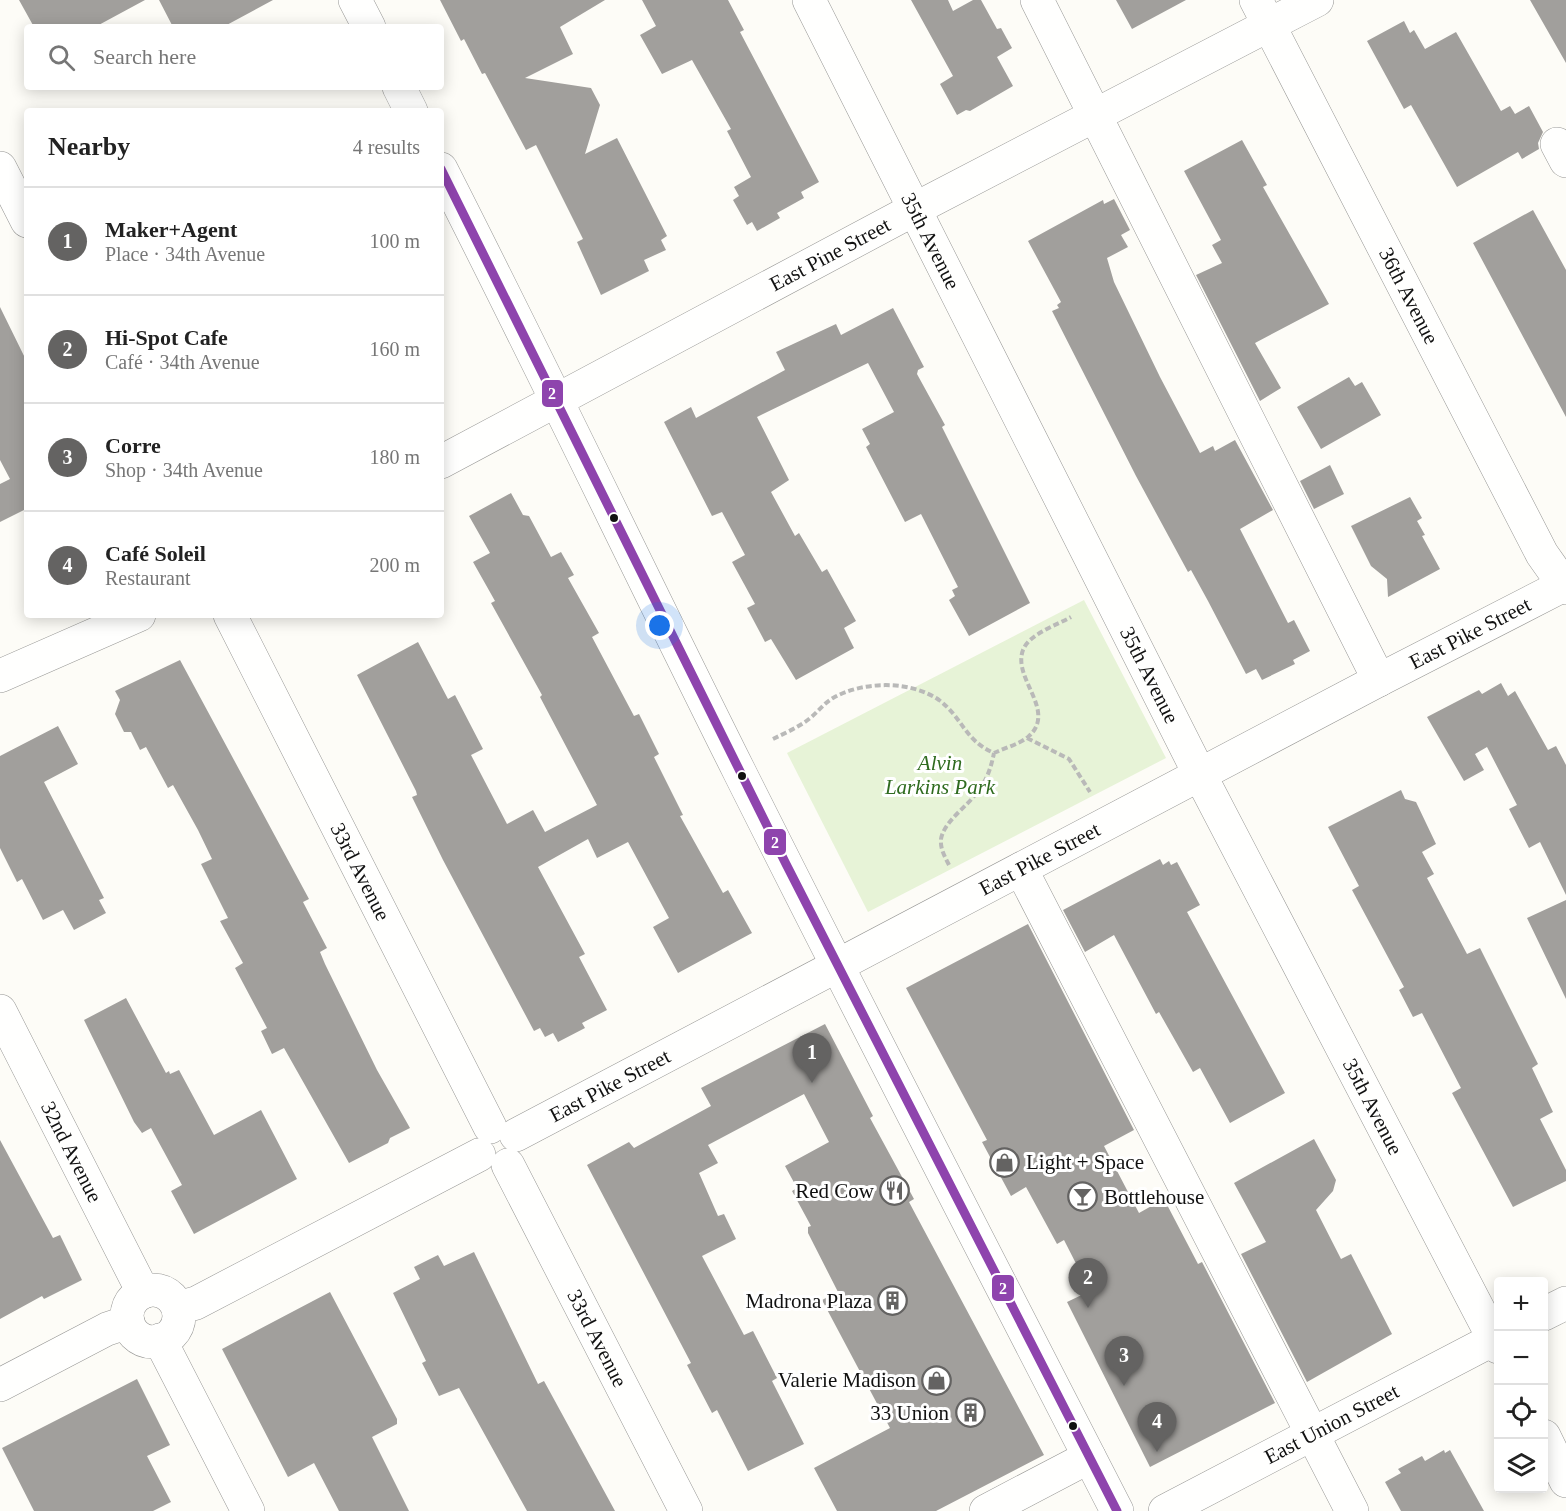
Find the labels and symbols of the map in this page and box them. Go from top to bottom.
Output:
street label: 35th Avenue [896,189,965,293]
street label: East Pine Street [766,212,895,296]
street label: 36th Avenue [1374,244,1444,348]
line badge: 2 [541,379,564,408]
text: 2 [548,385,556,402]
unlabelled marker [608,512,620,524]
street label: East Pike Street [1405,592,1535,674]
your location [645,611,674,640]
street label: 35th Avenue [1115,623,1184,727]
park label: Alvin Larkins Park [884,751,996,799]
unlabelled marker [736,770,748,782]
street label: East Pike Street [975,817,1104,901]
street label: 33rd Avenue [326,819,395,925]
line badge: 2 [763,828,787,856]
text: 2 [771,834,779,851]
pin: 1 [792,1034,832,1083]
street label: East Pike Street [545,1044,674,1127]
street label: 35th Avenue [1338,1054,1408,1159]
street label: 32nd Avenue [36,1097,107,1206]
shop icon: Light + Space [989,1146,1021,1178]
place label: Light + Space [1026,1150,1144,1174]
restaurant icon: Red Cow [879,1175,911,1207]
place label: Red Cow [795,1179,875,1203]
bar icon: Bottlehouse [1067,1181,1099,1213]
place label: Bottlehouse [1104,1185,1204,1209]
pin: 2 [1068,1258,1108,1308]
line badge: 2 [991,1274,1015,1302]
text: 2 [999,1280,1007,1297]
building icon: Madrona Plaza [877,1285,909,1317]
street label: 33rd Avenue [562,1286,632,1391]
place label: Madrona Plaza [745,1289,873,1313]
pin: 3 [1104,1336,1144,1386]
shop icon: Valerie Madison [921,1364,953,1396]
place label: Valerie Madison [778,1368,916,1392]
street label: East Union Street [1260,1379,1403,1469]
building icon: 33 Union [954,1397,986,1429]
place label: 33 Union [870,1401,950,1425]
pin: 4 [1138,1402,1176,1452]
unlabelled marker [1067,1420,1079,1432]

